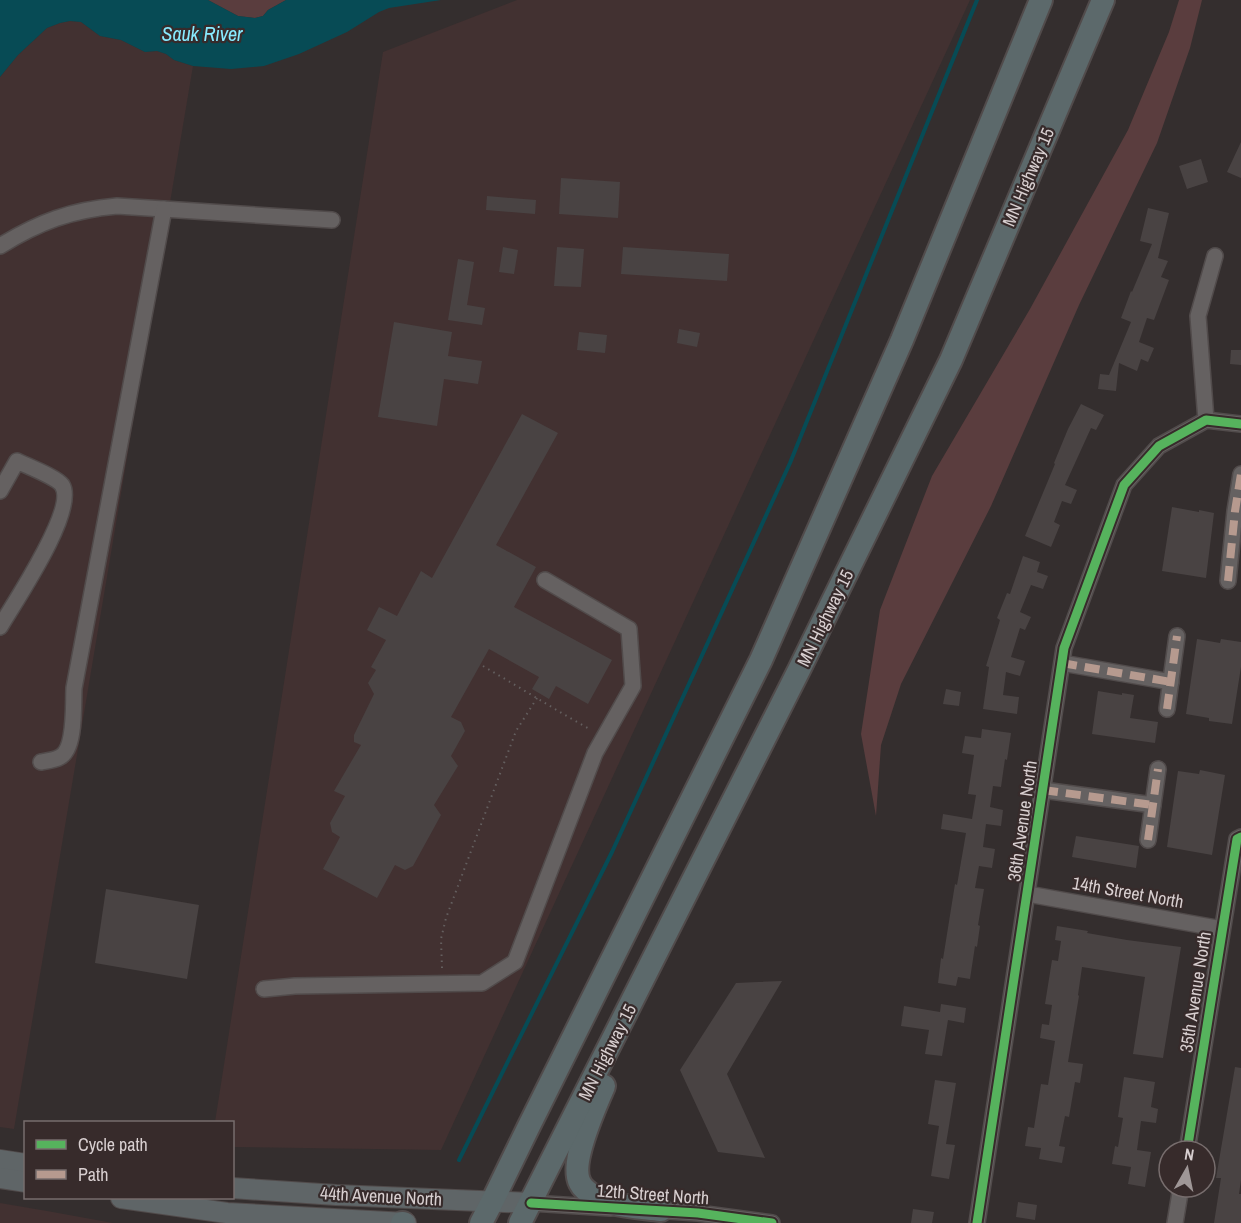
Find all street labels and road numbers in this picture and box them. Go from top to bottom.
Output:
street label: MN Highway 15 [996,124,1060,230]
street label: MN Highway 15 [791,565,859,671]
street label: 36th Avenue North [1001,759,1043,883]
street label: 14th Street North [1070,870,1186,914]
street label: 35th Avenue North [1173,930,1217,1054]
street label: MN Highway 15 [572,1000,642,1104]
street label: 12th Street North [596,1178,710,1210]
street label: 44th Avenue North [319,1180,443,1212]

